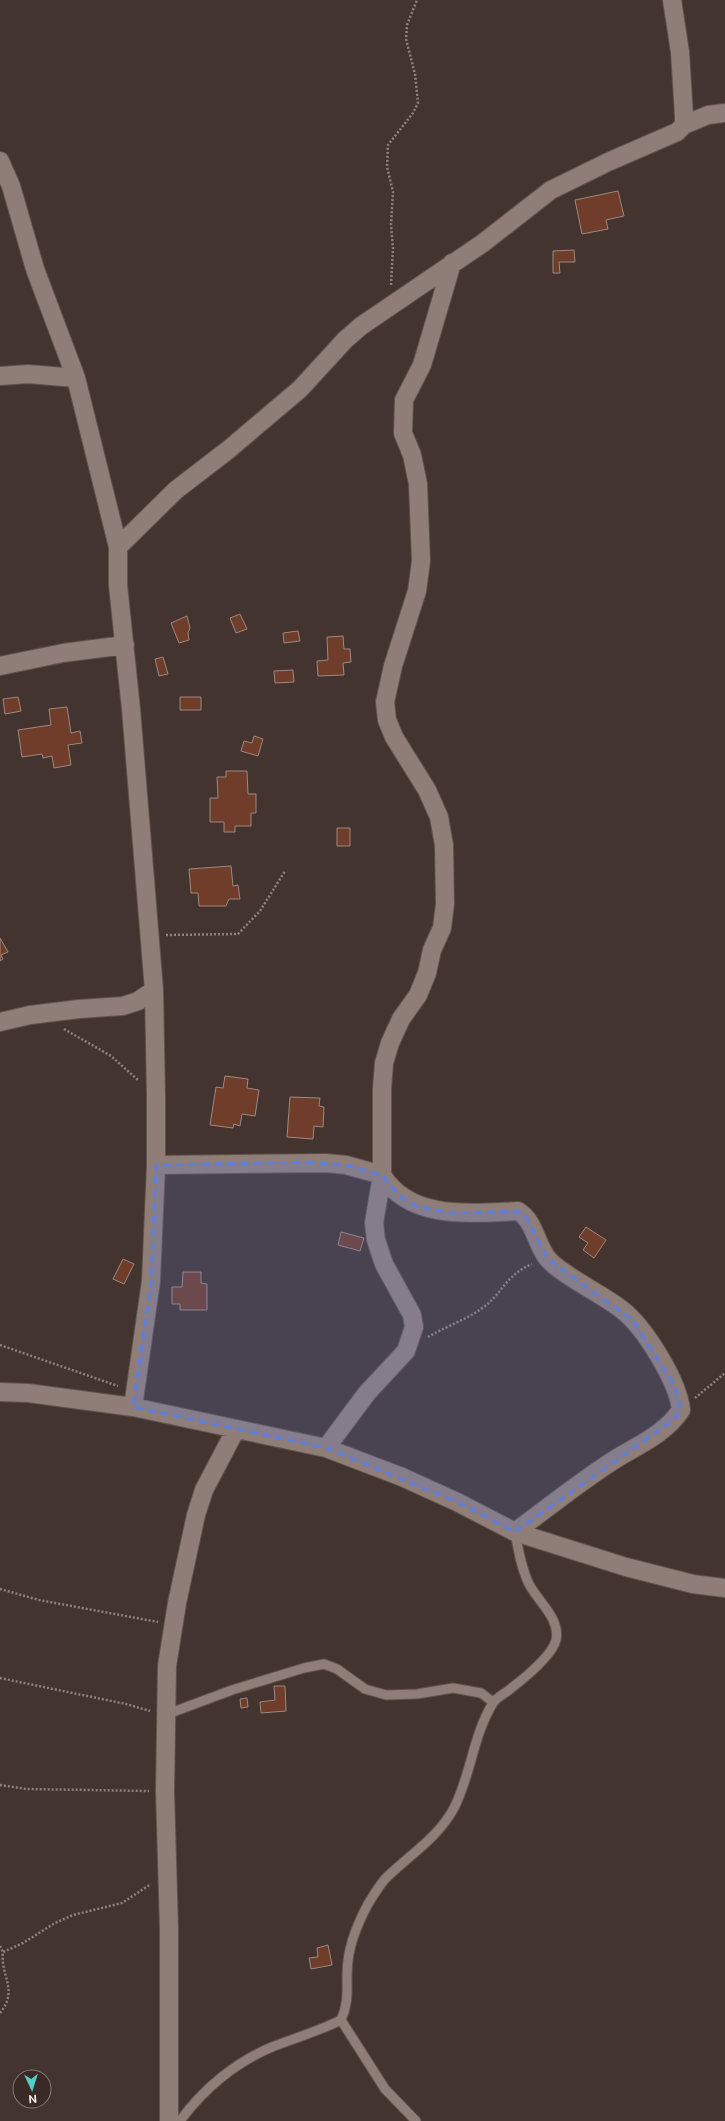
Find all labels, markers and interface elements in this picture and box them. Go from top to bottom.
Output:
north arrow [12,2069,52,2109]
text: N [28,2093,37,2105]

